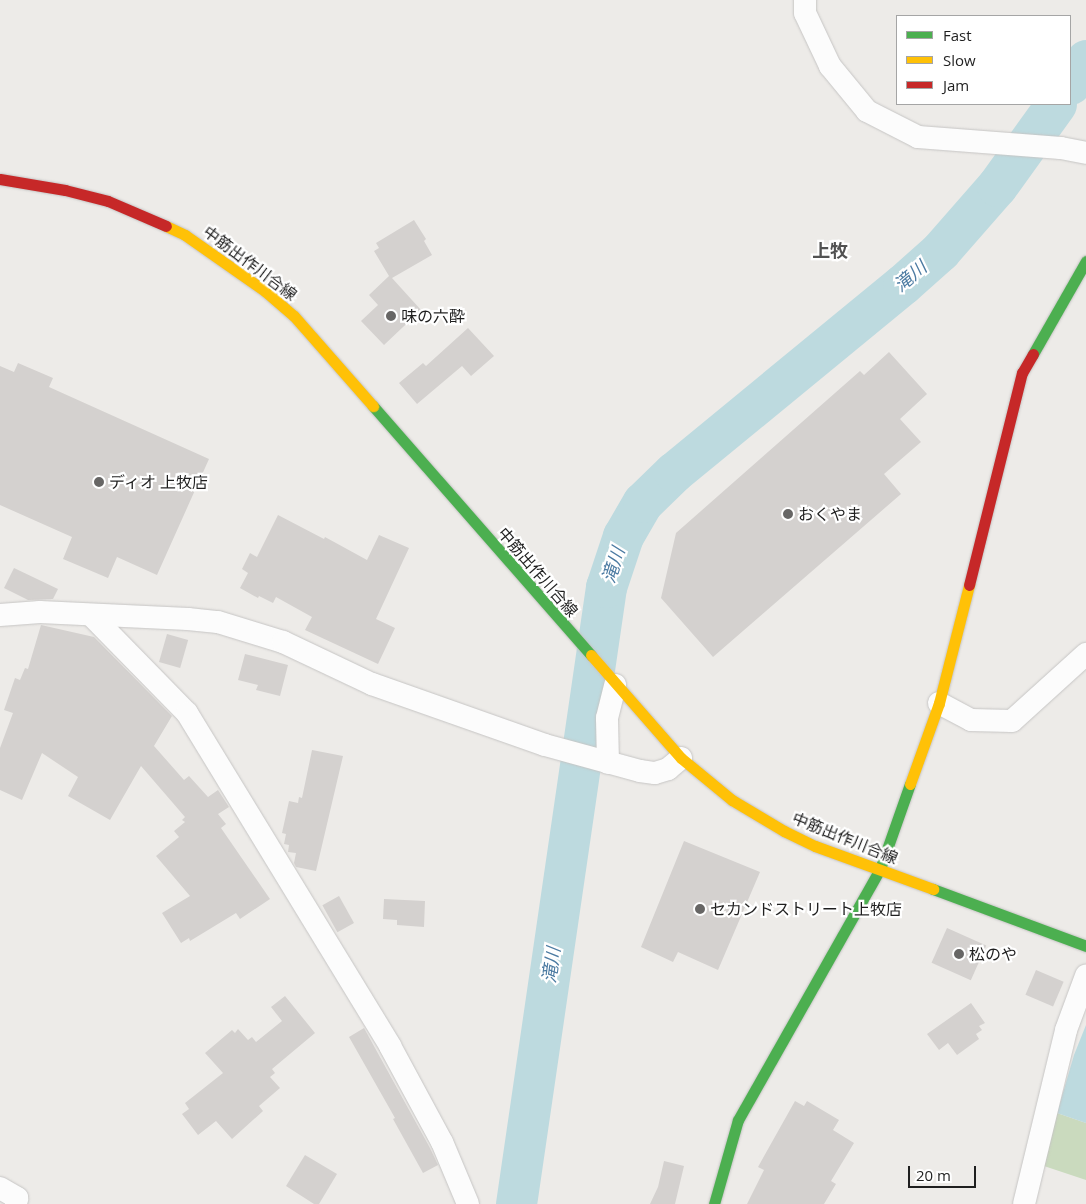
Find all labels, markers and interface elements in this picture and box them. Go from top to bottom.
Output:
legend [896,15,1071,105]
text: Fast [943,25,972,45]
text: Slow [943,50,976,70]
text: Jam [943,75,969,95]
street label: 中筋出作川合線 [199,222,301,304]
district label: 上牧 [812,239,848,261]
water label: 滝川 [889,256,931,296]
place label: 味の六酔 [401,306,465,326]
marker: 味の六酔 [385,310,397,322]
place label: ディオ 上牧店 [109,472,209,492]
marker: ディオ 上牧店 [93,476,105,488]
place label: おくやま [798,504,862,524]
marker: おくやま [782,508,794,520]
street label: 中筋出作川合線 [494,523,582,621]
water label: 滝川 [597,545,629,585]
street label: 中筋出作川合線 [789,808,901,868]
place label: セカンドストリート上牧店 [710,899,902,919]
marker: セカンドストリート上牧店 [694,903,706,915]
place label: 松のや [969,944,1017,964]
water label: 滝川 [538,946,564,984]
marker: 松のや [953,948,965,960]
scale bar [911,1156,978,1188]
text: 20 m [916,1165,951,1185]

